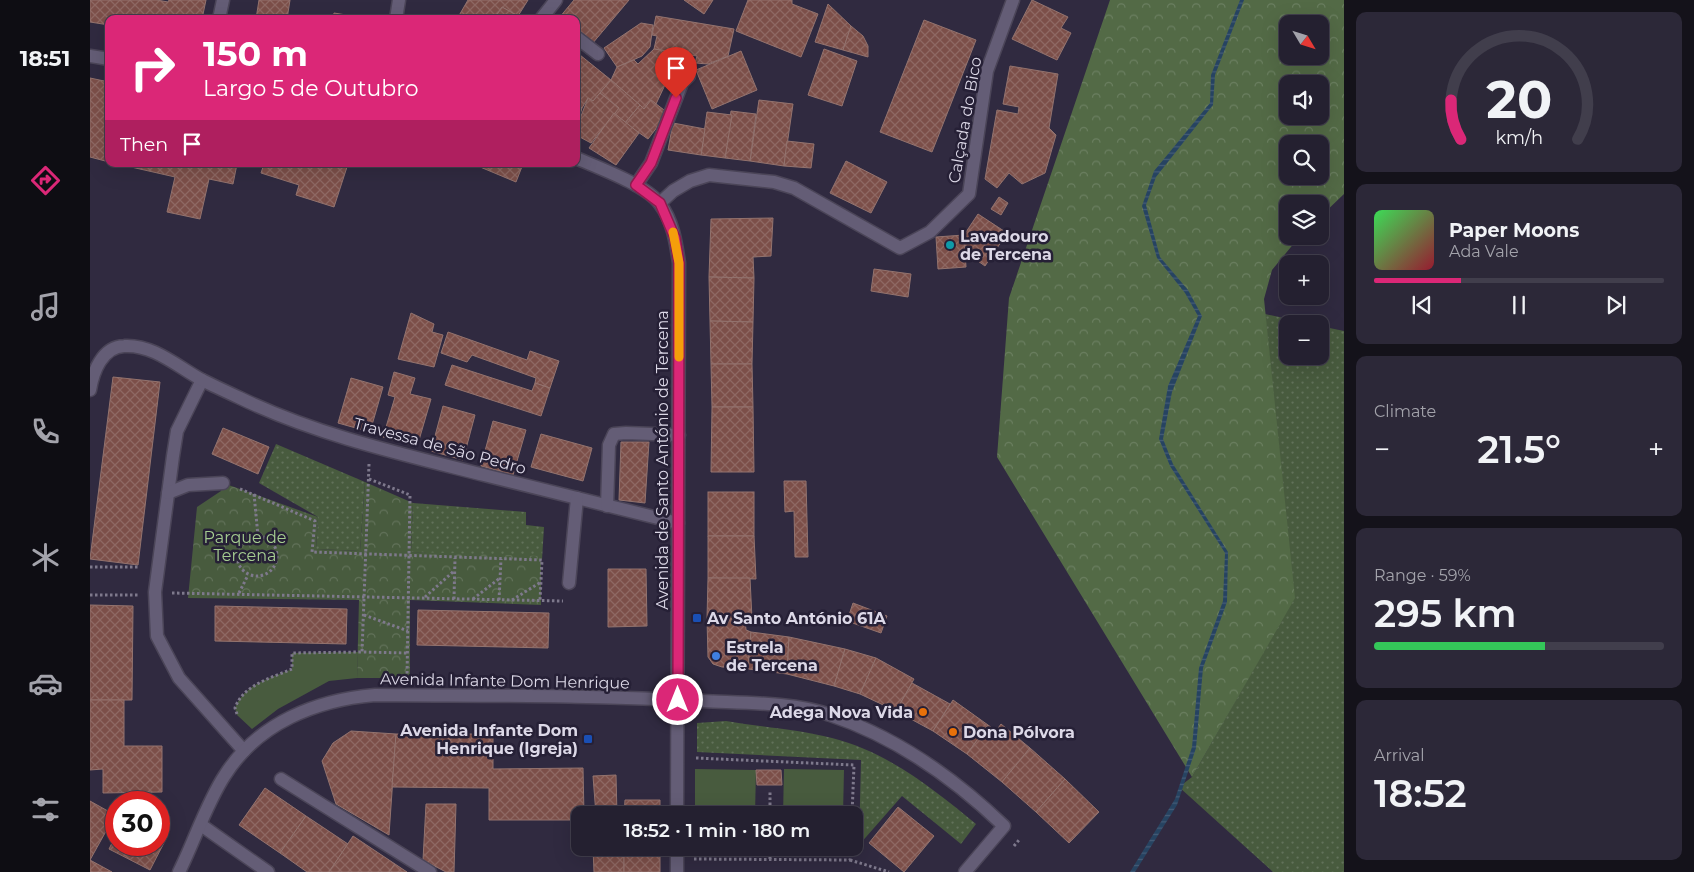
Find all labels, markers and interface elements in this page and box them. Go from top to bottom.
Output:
north arrow [1279,15,1329,65]
map controls [1279,15,1329,365]
text: 150 m [203,32,308,75]
icon: right [120,35,185,100]
text: 18:51 [20,45,70,72]
pin [655,47,697,98]
icon: arrive [662,54,690,82]
street label: Calçada do Bico [945,55,985,185]
text: 20 [1486,68,1552,131]
text: Largo 5 de Outubro [203,75,419,102]
button: sound [1279,75,1329,125]
text: km/h [1495,127,1543,148]
icon: arrive [178,130,206,158]
text: Then [120,133,168,156]
button: search [1279,135,1329,185]
icon: directions [28,163,63,198]
button: layers [1279,195,1329,245]
text: Paper Moons [1449,219,1579,242]
place label: Lavadouro de Tercena [960,227,1052,264]
marker: Lavadouro de Tercena [944,239,956,251]
text: Ada Vale [1449,242,1519,261]
button: + [1279,255,1329,305]
icon: music [28,289,63,324]
icon: previous [1408,291,1436,319]
icon: pause [1505,291,1533,319]
icon: next [1602,291,1630,319]
street label: Avenida de Santo António de Tercena [653,310,672,610]
button: − [1279,315,1329,365]
text: Climate [1374,402,1436,421]
icon: phone [28,414,63,449]
street label: Travessa de São Pedro [352,414,528,478]
text: 21.5° [1477,426,1561,473]
text: − [1374,432,1390,466]
text: + [1648,432,1664,466]
park label: Parque de Tercena [204,528,286,565]
icon: climate [28,540,63,575]
text: Range · 59% [1374,566,1471,585]
text: 295 km [1374,590,1517,637]
place label: Av Santo António 61A [706,609,887,628]
marker: Av Santo António 61A [691,612,703,624]
place label: Estrela de Tercena [726,638,818,675]
marker: Estrela de Tercena [710,650,722,662]
icon: car [28,666,63,701]
street label: Avenida Infante Dom Henrique [380,669,630,693]
position arrow [651,673,703,725]
place label: Adega Nova Vida [769,703,913,722]
marker: Adega Nova Vida [917,706,929,718]
place label: Avenida Infante Dom Henrique (Igreja) [399,721,578,758]
place label: Dona Pólvora [963,723,1075,742]
marker: Dona Pólvora [947,726,959,738]
marker: Avenida Infante Dom Henrique (Igreja) [582,733,594,745]
text: Arrival [1374,746,1424,765]
text: 18:52 [1374,770,1467,817]
speed limit sign: 30 [105,791,170,856]
icon: filters [28,792,63,827]
text: 18:52 · 1 min · 180 m [624,819,810,842]

